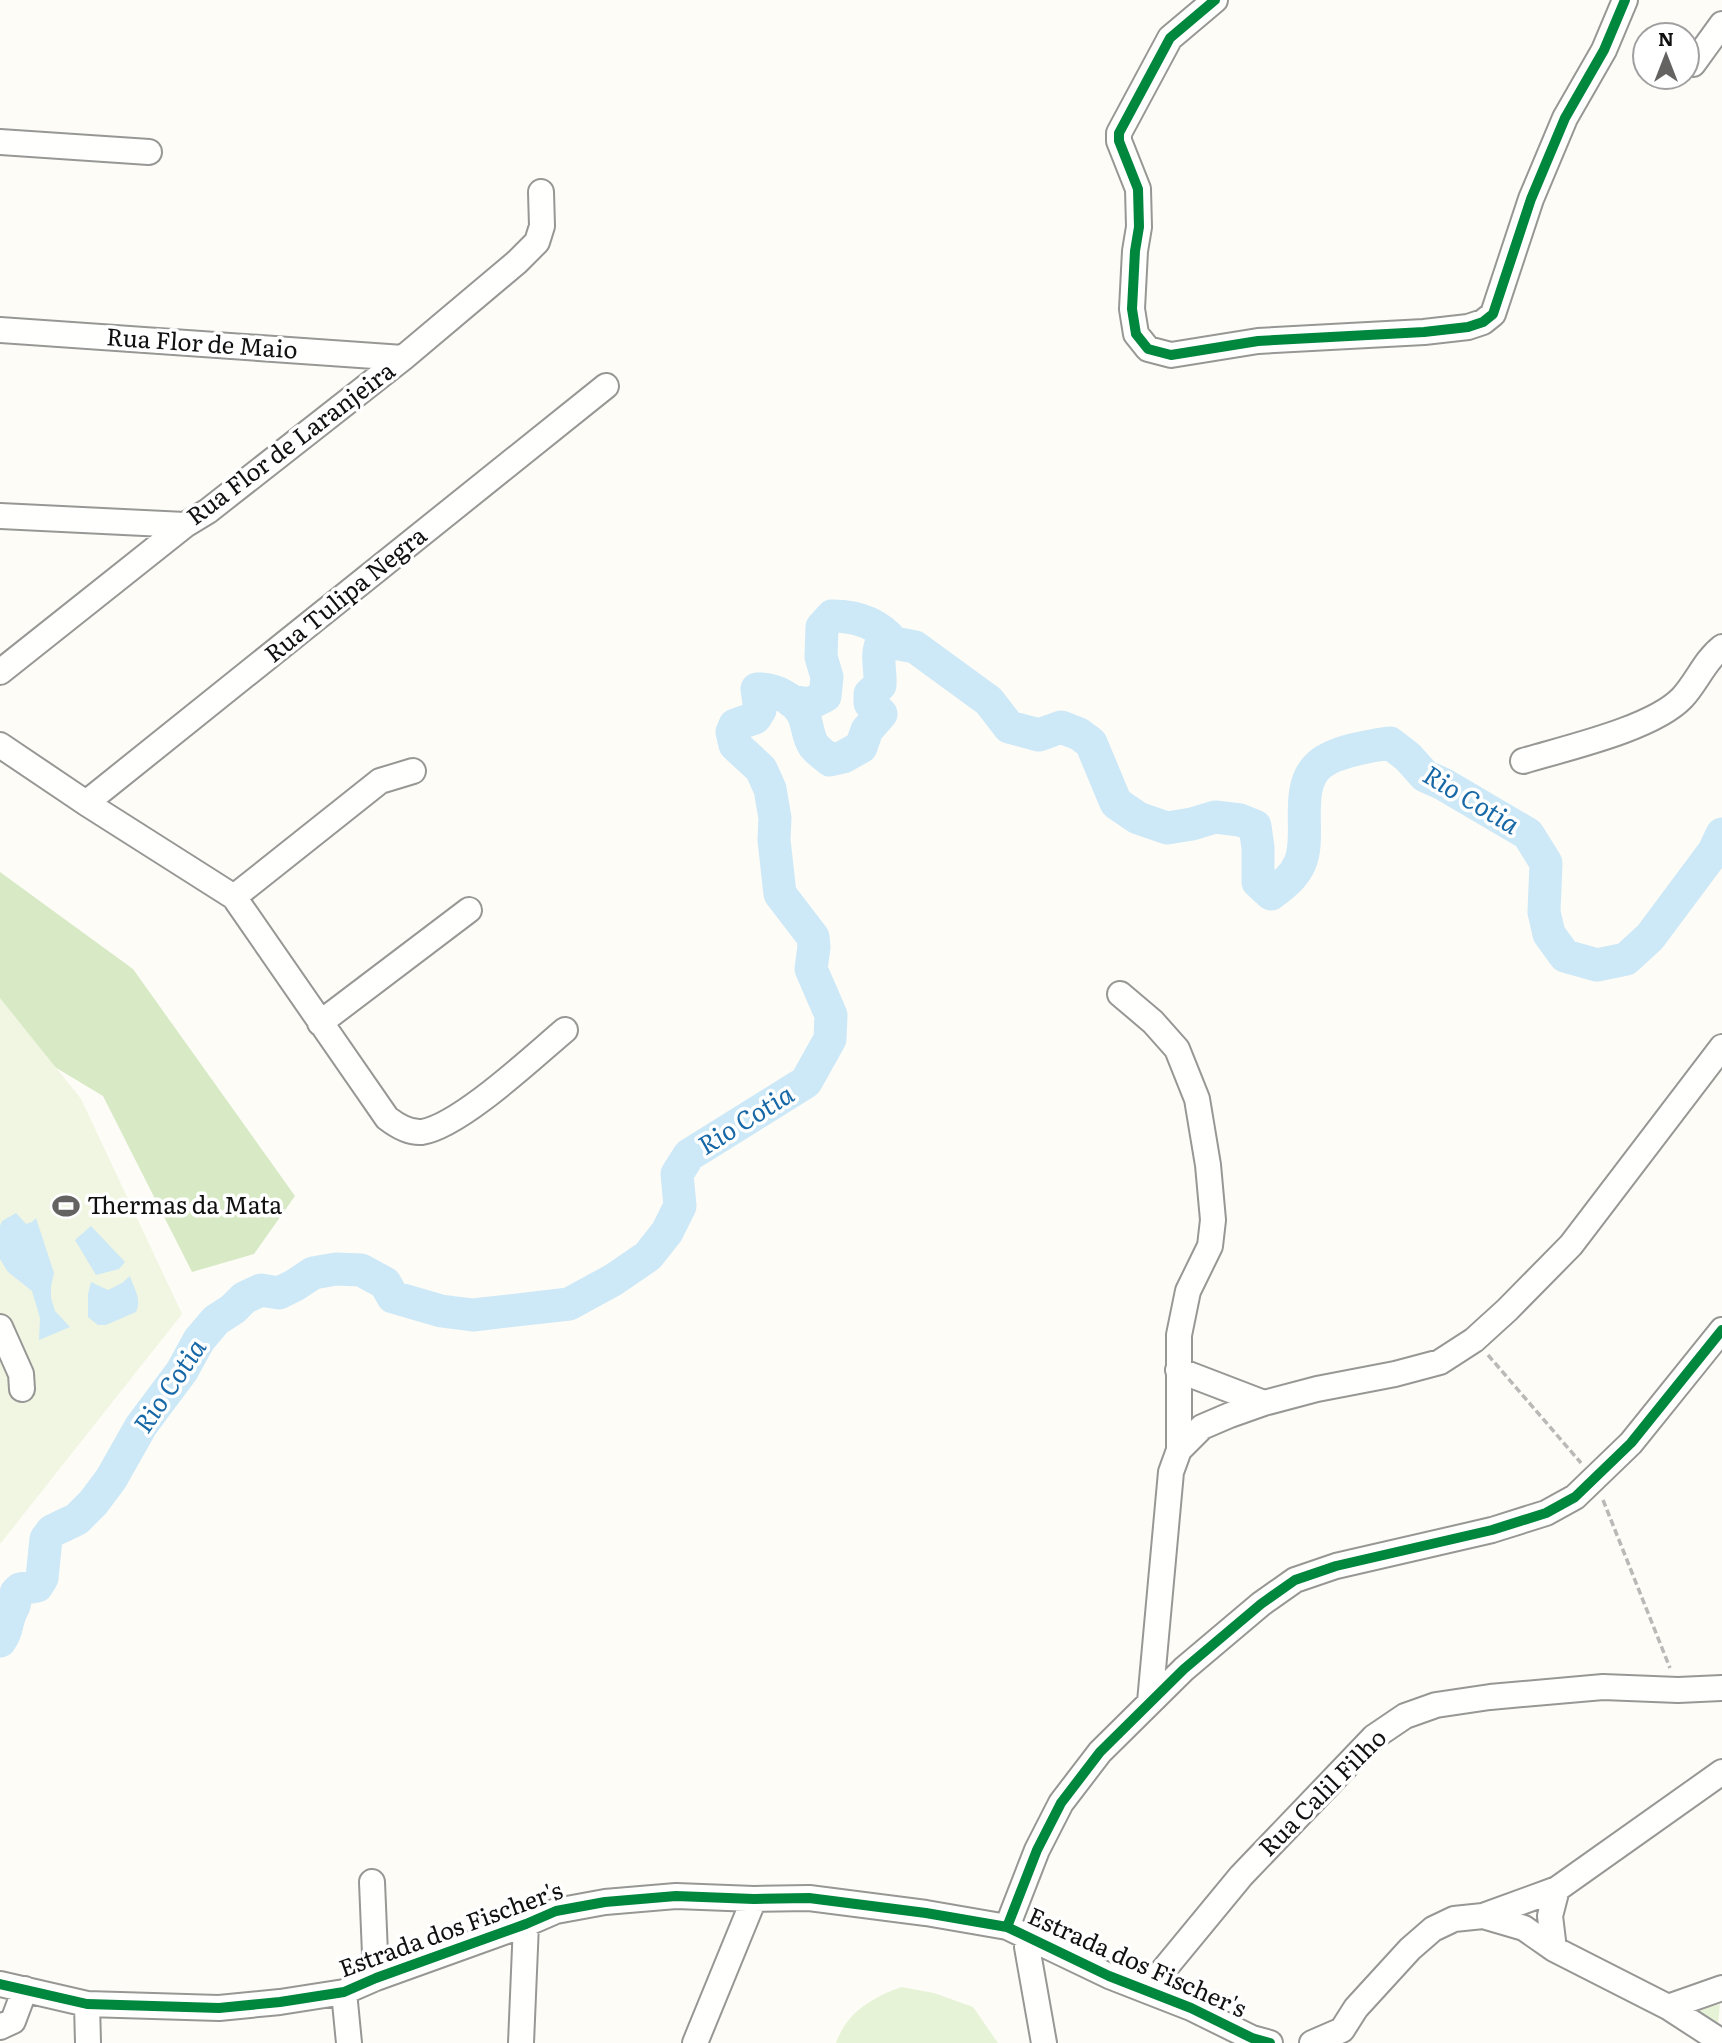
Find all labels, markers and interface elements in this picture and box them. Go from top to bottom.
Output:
north arrow [1631,21,1701,91]
text: N [1658,24,1674,52]
street label: Rua Flor de Maio [105,317,299,366]
street label: Rua Flor de Laranjeira [178,352,401,532]
street label: Rua Tulipa Negra [256,517,433,669]
water label: Rio Cotia [1417,754,1528,842]
water label: Rio Cotia [689,1073,800,1163]
place label: Thermas da Mata [87,1186,282,1221]
sports icon: Thermas da Mata [51,1191,81,1221]
water label: Rio Cotia [122,1329,214,1440]
street label: Rua Calil Filho [1249,1719,1393,1863]
street label: Estrada dos Fischer's [333,1871,567,1984]
street label: Estrada dos Fischer's [1023,1897,1253,2025]

